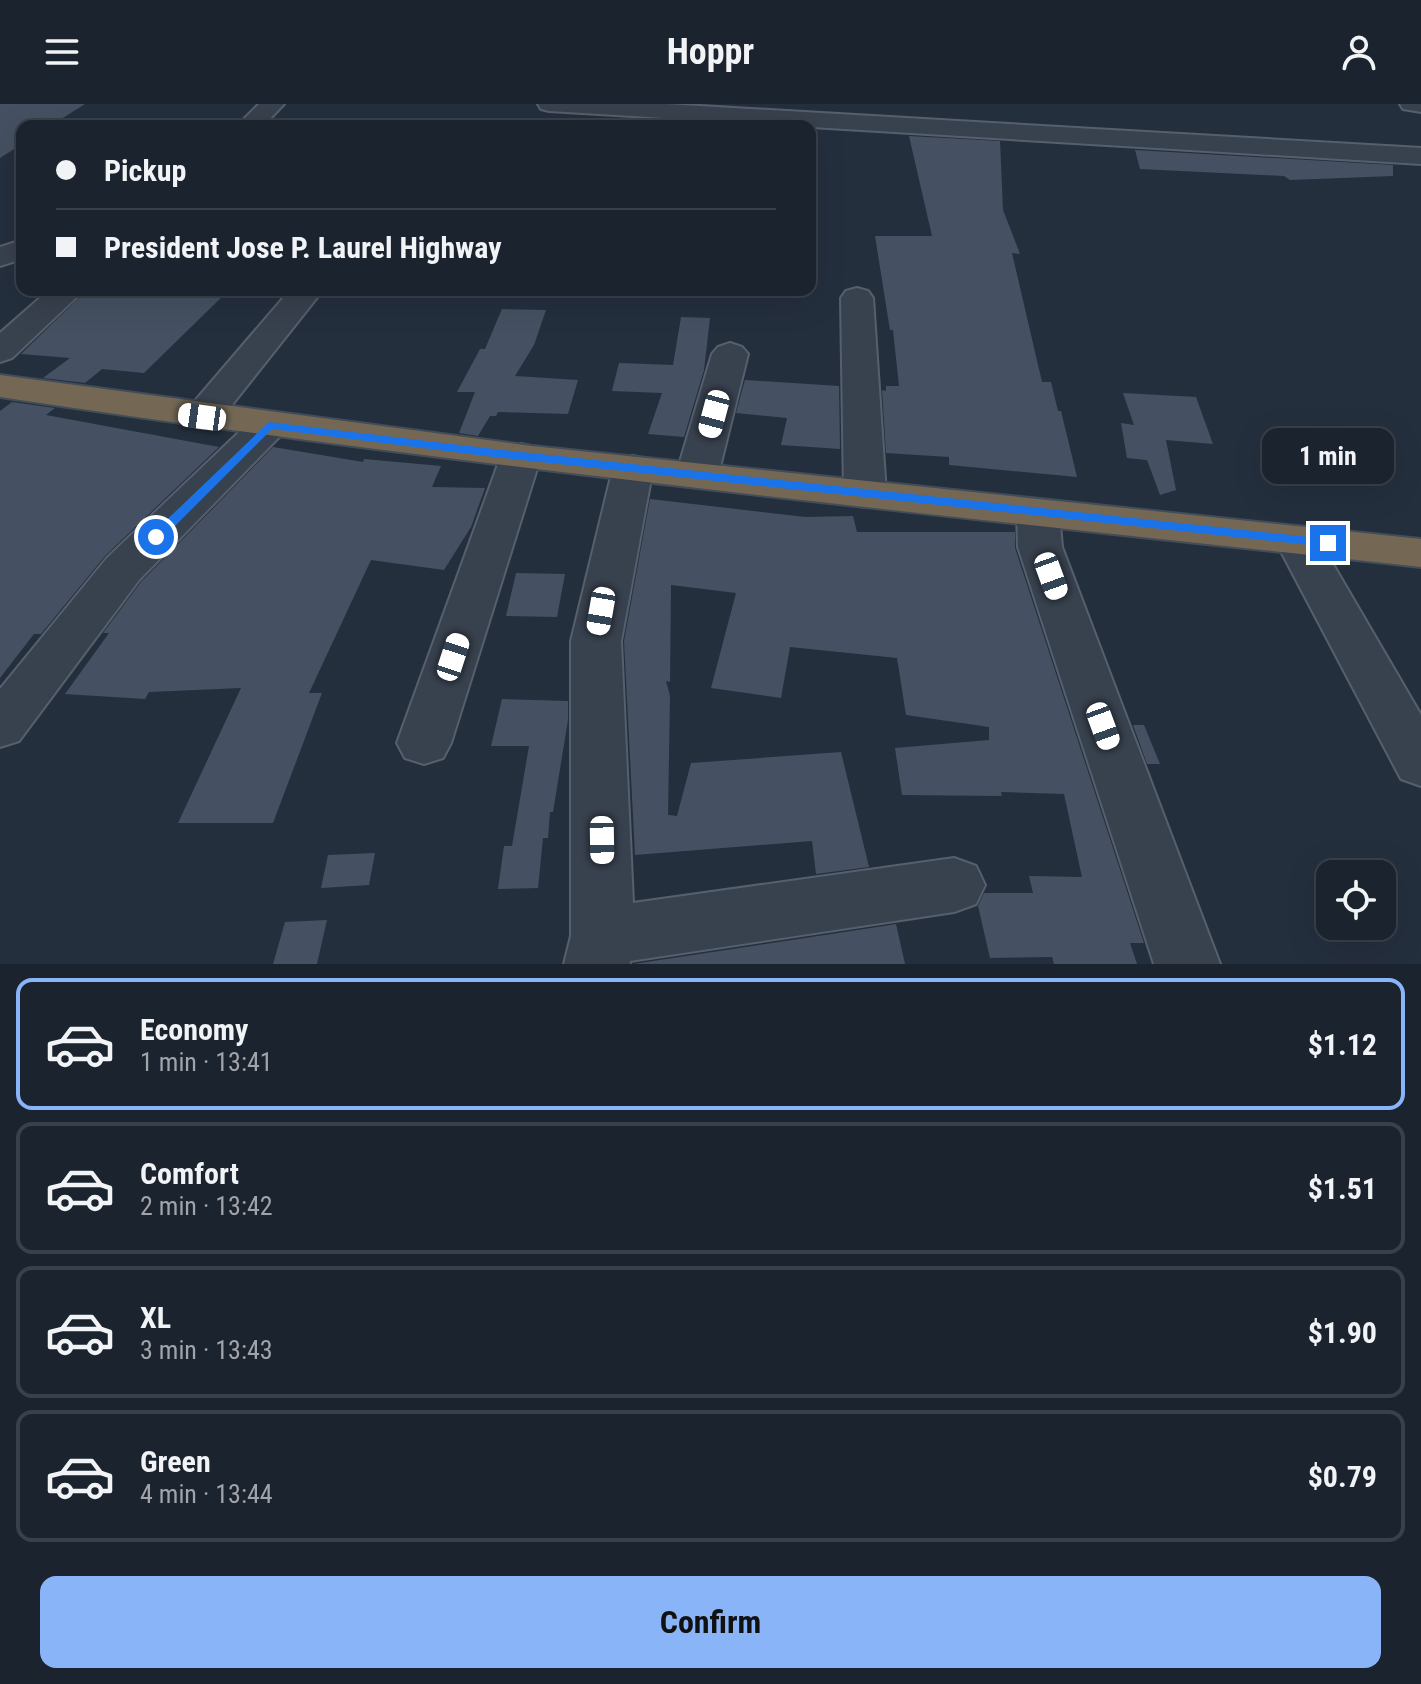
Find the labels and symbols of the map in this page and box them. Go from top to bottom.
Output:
car [696,388,732,440]
car [177,402,227,432]
callout: 1 min [1262,427,1394,483]
route start [138,519,174,555]
route end [1310,525,1346,561]
car [1032,549,1070,603]
car [585,585,617,637]
car [434,630,472,684]
car [1084,699,1122,753]
car [590,816,614,864]

